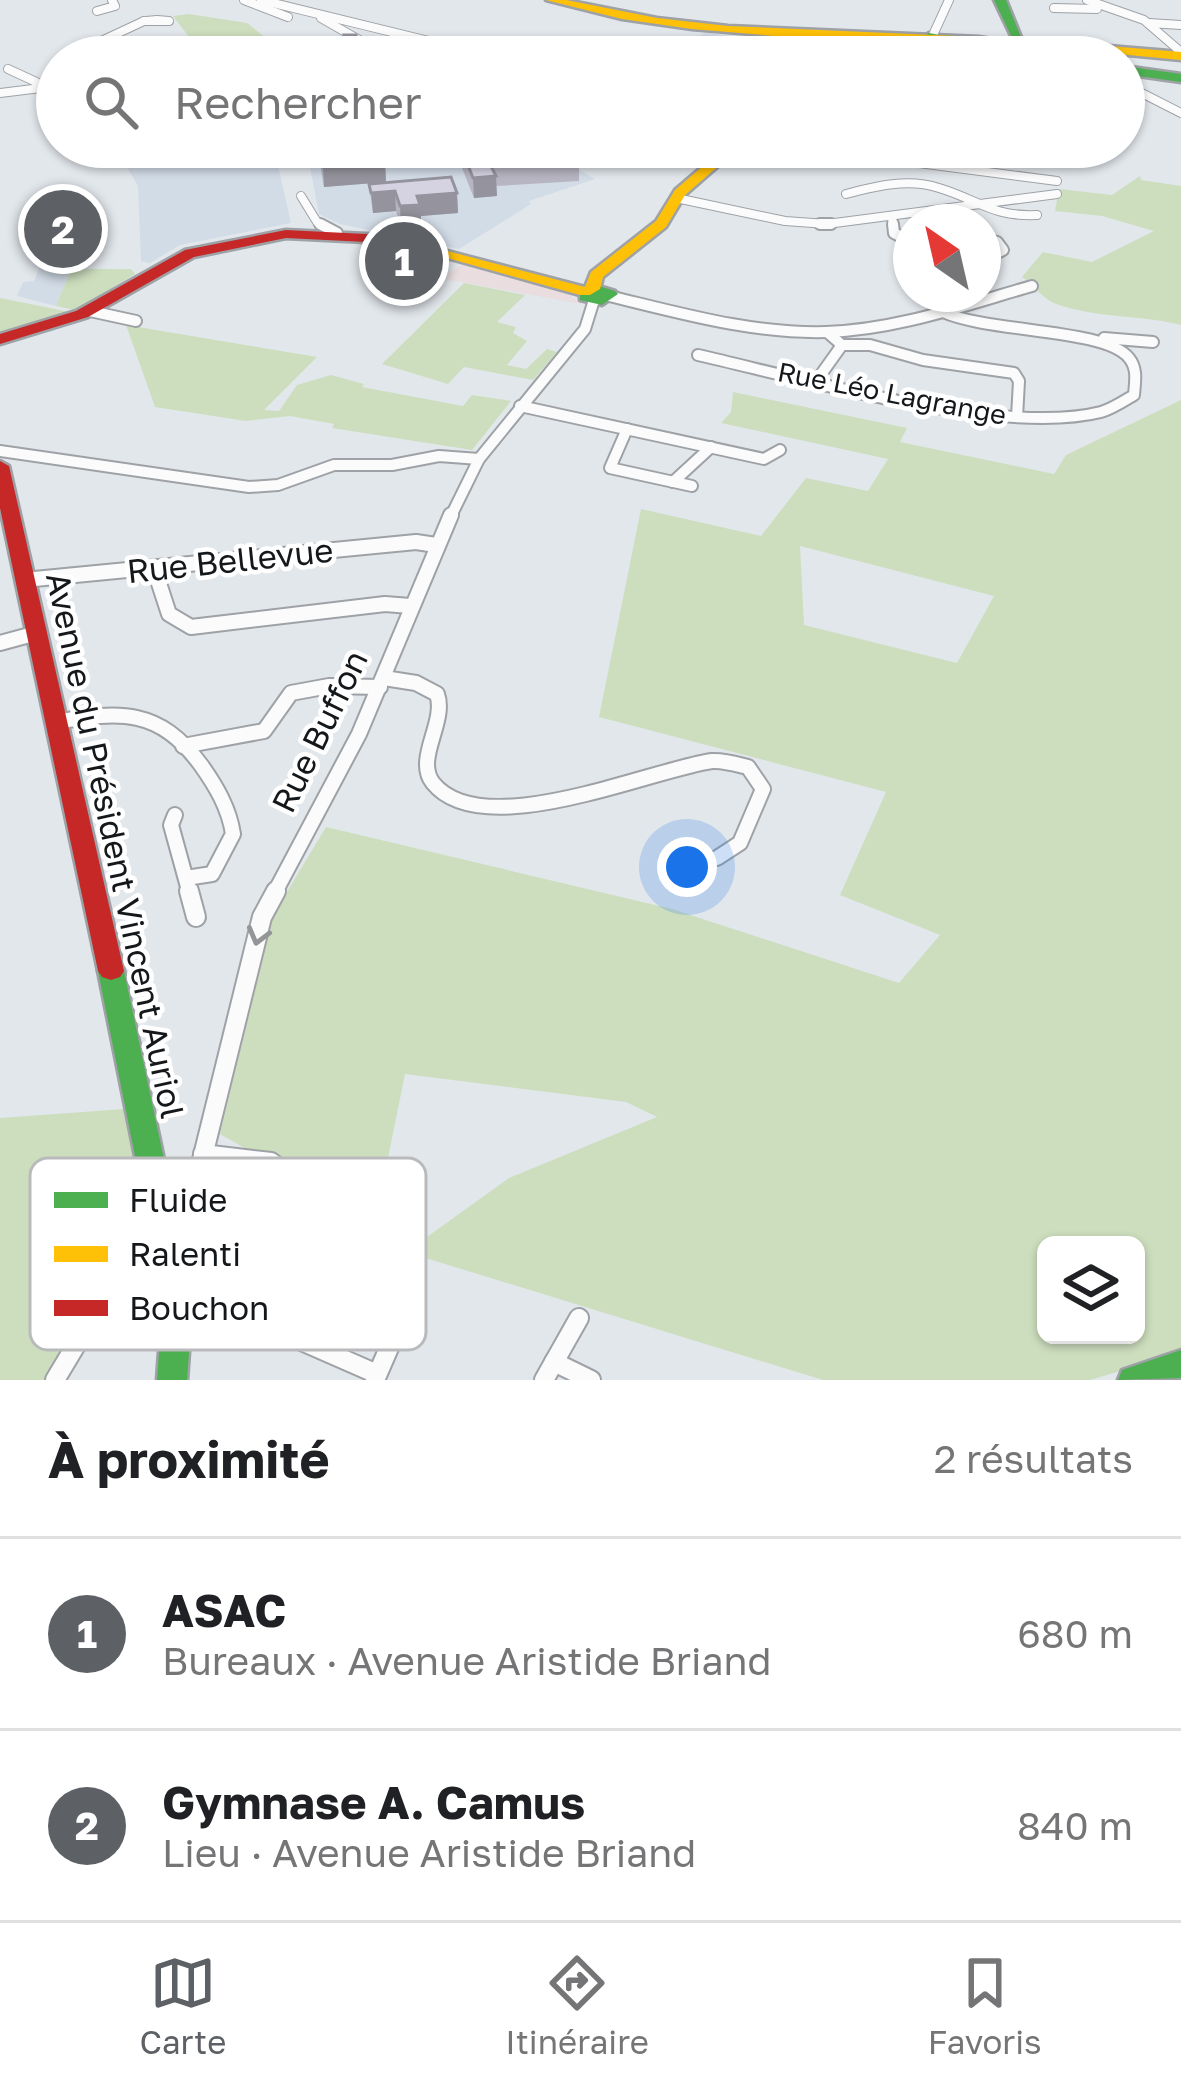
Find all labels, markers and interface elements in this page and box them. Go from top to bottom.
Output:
search box [36,36,1145,168]
icon: search [78,69,144,135]
text: Rechercher [174,75,422,129]
pin: 2 [24,184,102,274]
north arrow [893,204,1001,312]
pin: 1 [365,216,443,306]
street label: Rue Léo Lagrange [775,355,1009,431]
street label: Rue Bellevue [125,530,335,590]
street label: Avenue du Président Vincent Auriol [39,569,193,1121]
street label: Rue Buffon [263,644,375,818]
your location [657,837,717,897]
one-way arrow [247,925,272,945]
legend [30,1158,426,1350]
text: Fluide [129,1180,227,1219]
text: Ralenti [129,1234,241,1273]
map controls [1037,1236,1145,1344]
button: layers [1037,1236,1145,1344]
text: Bouchon [129,1288,269,1327]
text: À proximité [48,1428,330,1489]
text: 2 résultats [934,1435,1133,1482]
text: ASAC [162,1583,286,1637]
text: 1 [77,1610,97,1657]
text: 680 m [1017,1610,1133,1657]
text: Bureaux · Avenue Aristide Briand [162,1637,772,1684]
text: Gymnase A. Camus [162,1775,585,1829]
text: 2 [75,1802,99,1849]
text: 840 m [1017,1802,1133,1849]
text: Lieu · Avenue Aristide Briand [162,1829,696,1876]
tab: Carte [139,1950,226,2061]
tab: Itinéraire [505,1950,649,2061]
tab: Favoris [928,1950,1042,2061]

